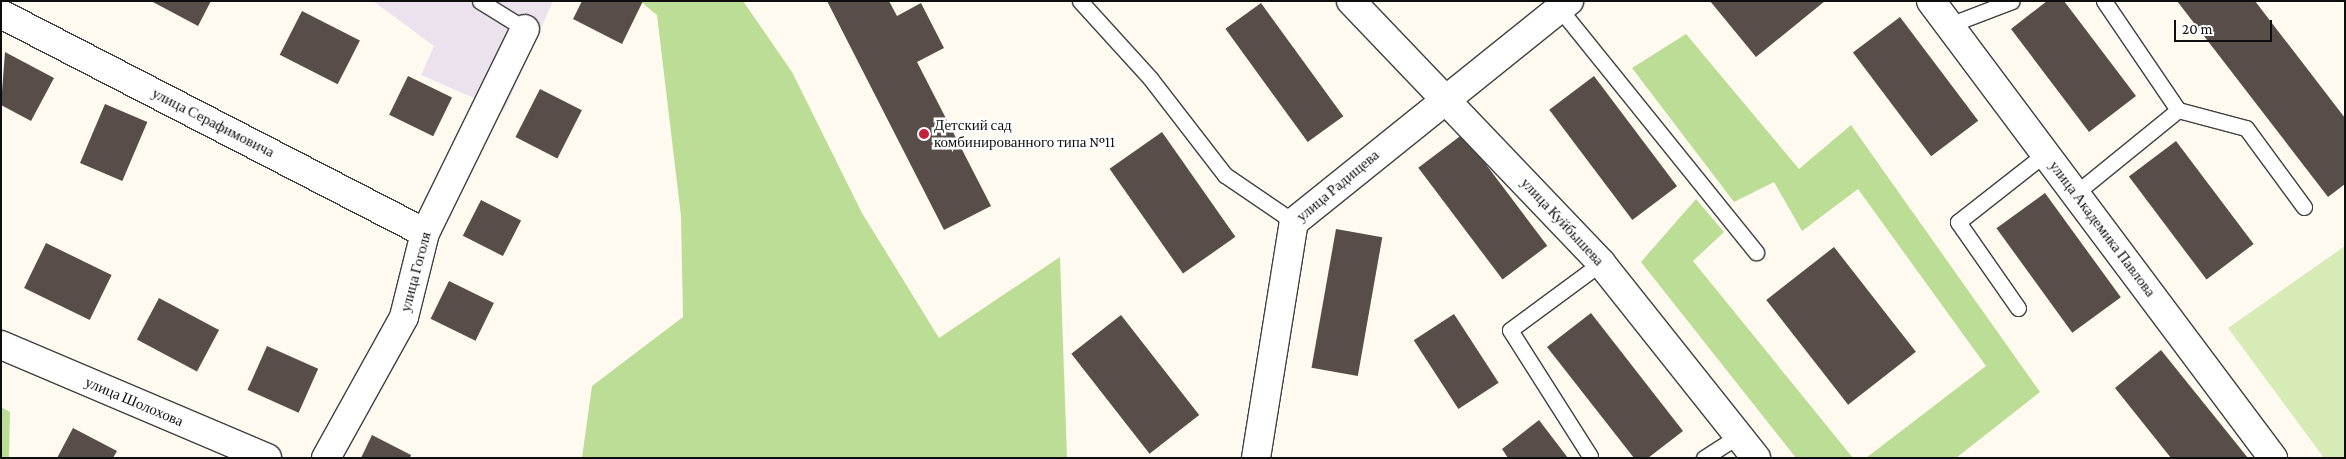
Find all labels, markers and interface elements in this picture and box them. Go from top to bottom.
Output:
scale bar [2176,10,2274,42]
text: 20 m [2182,21,2213,37]
street label: улица Серафимовича [149,84,277,162]
place label: Детский сад комбинированного типа №11 [934,116,1115,151]
marker: Детский сад комбинированного типа №11 [918,128,930,140]
street label: улица Радищева [1293,146,1383,226]
street label: улица Академика Павлова [2045,157,2159,301]
street label: улица Куйбышева [1517,174,1607,270]
street label: улица Гоголя [397,230,435,314]
street label: улица Шолохова [82,373,186,431]

